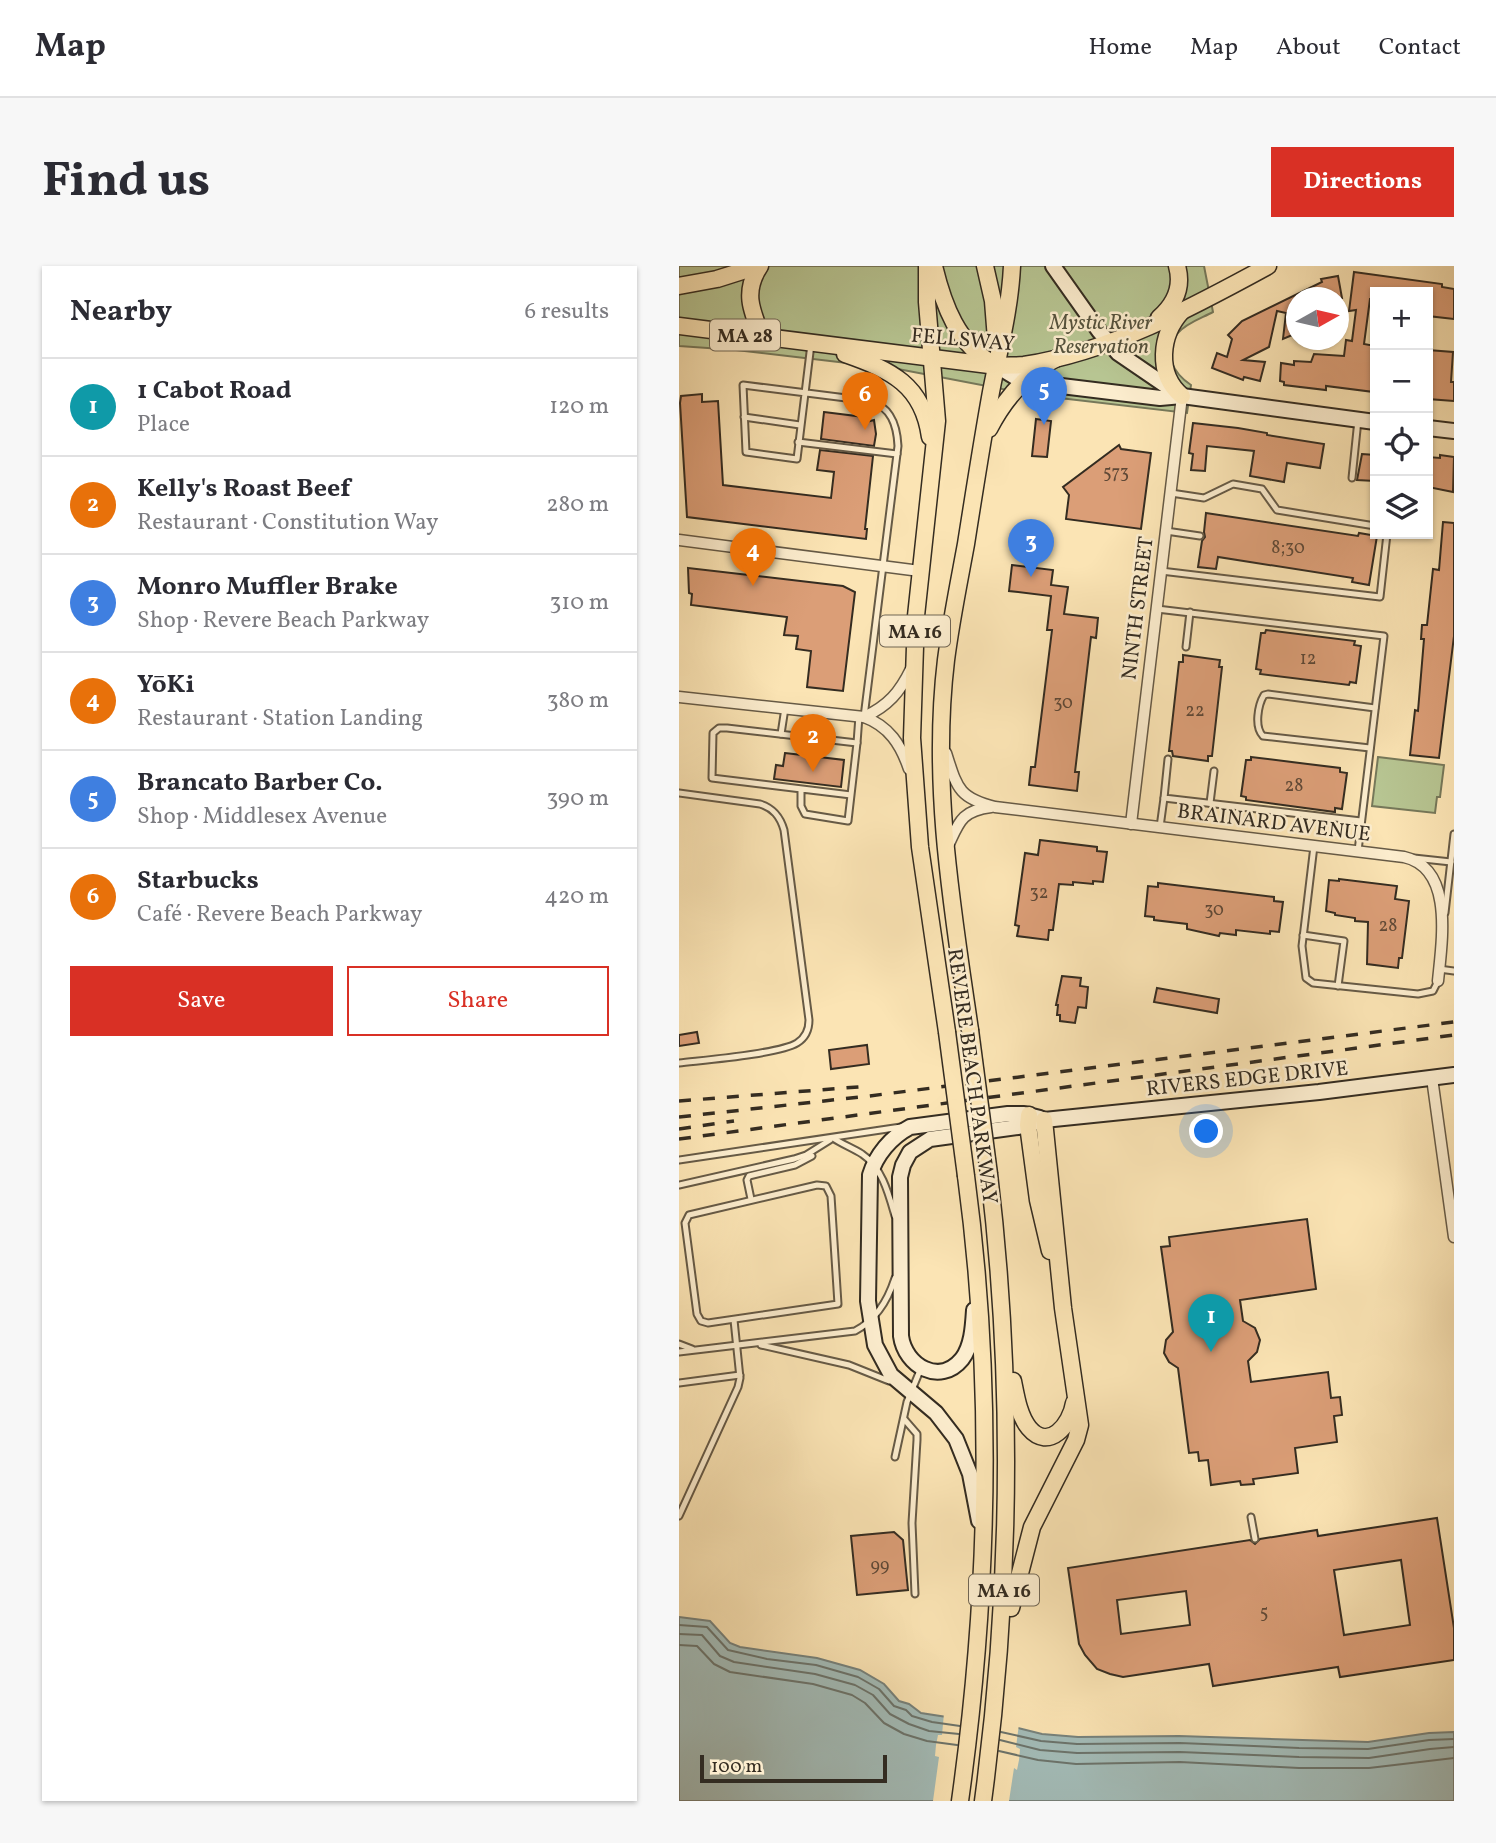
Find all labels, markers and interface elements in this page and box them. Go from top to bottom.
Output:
text: Map [35,25,106,71]
text: Home [1088,31,1152,65]
text: Map [1190,31,1238,65]
text: About [1276,31,1341,65]
text: Contact [1379,31,1461,65]
button: Directions [1271,147,1454,217]
text: Find us [42,148,210,217]
north arrow [1286,287,1349,350]
map controls [1370,287,1433,539]
button: + [1370,287,1433,350]
text: Nearby [70,291,172,333]
text: 6 results [525,296,609,328]
park label: Mystic River Reservation [1049,309,1152,362]
road number: MA 28 [710,320,780,351]
street label: FELLSWAY [910,322,1016,359]
button: − [1370,350,1433,413]
pin: 5 [1021,367,1067,425]
pin: 6 [842,372,888,430]
text: 1 Cabot Road [137,373,292,409]
text: 1 [88,391,98,423]
text: 120 m [549,391,609,423]
text: Place [137,409,190,441]
button: locate [1370,413,1433,476]
house number: 573 [1103,461,1129,486]
text: Kelly's Roast Beef [137,471,351,507]
button: layers [1370,476,1433,539]
text: 2 [87,489,99,521]
text: 280 m [546,489,609,521]
text: Restaurant · Constitution Way [137,507,439,539]
pin: 3 [1008,519,1054,577]
pin: 4 [730,528,776,586]
street label: NINTH STREET [1115,535,1162,682]
house number: 8;30 [1271,536,1305,561]
text: Monro Muffler Brake [137,569,398,605]
text: 3 [87,587,99,619]
text: 310 m [549,587,609,619]
text: Shop · Revere Beach Parkway [137,605,429,637]
road number: MA 16 [880,616,950,646]
house number: 12 [1300,647,1316,672]
text: YōKi [137,667,195,703]
text: 4 [86,685,100,717]
text: 380 m [547,685,609,717]
house number: 30 [1053,691,1073,716]
house number: 22 [1185,699,1205,724]
text: Restaurant · Station Landing [137,703,423,735]
pin: 2 [790,714,836,772]
text: Brancato Barber Co. [137,765,383,801]
house number: 28 [1285,774,1303,799]
text: 5 [87,783,99,815]
text: 390 m [546,783,609,815]
street label: BRAINARD AVENUE [1176,797,1372,850]
text: Shop · Middlesex Avenue [137,801,387,833]
text: Starbucks [137,863,259,899]
text: 6 [87,881,99,913]
text: 420 m [544,881,609,913]
house number: 32 [1030,881,1048,906]
house number: 30 [1204,898,1224,923]
text: Café · Revere Beach Parkway [137,899,423,931]
house number: 28 [1379,914,1397,939]
street label: REVERE BEACH PARKWAY [939,946,1004,1206]
button: Save [70,966,333,1036]
button: Share [347,966,609,1036]
street label: RIVERS EDGE DRIVE [1145,1054,1350,1105]
your location [1189,1114,1223,1148]
pin: 1 [1188,1294,1234,1352]
house number: 99 [871,1554,889,1579]
road number: MA 16 [969,1574,1039,1606]
house number: 5 [1260,1601,1268,1626]
scale bar [700,1752,887,1784]
text: 100 m [711,1754,762,1780]

